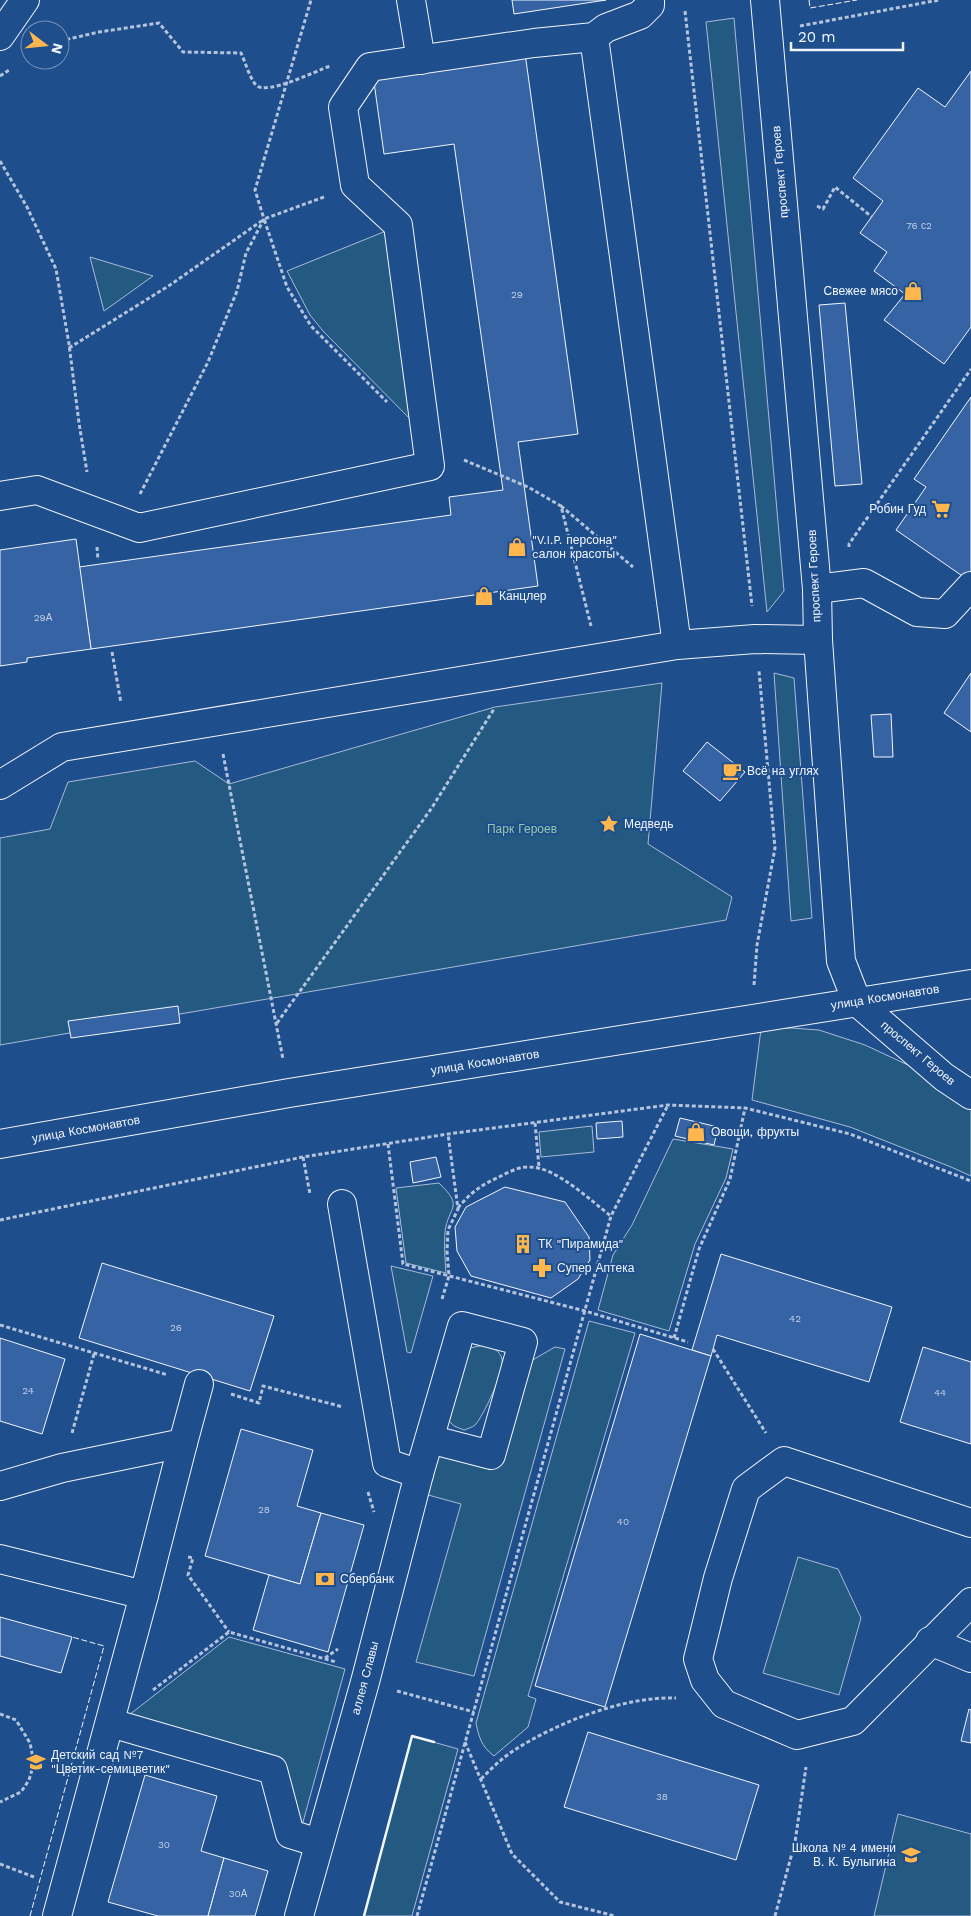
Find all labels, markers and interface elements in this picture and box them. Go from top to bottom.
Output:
north arrow [20,20,70,70]
scale bar [791,20,904,52]
text: 20 m [798,28,836,46]
text: N [48,41,67,56]
street label: проспект Героев [769,125,791,219]
house number: 76 с2 [906,220,932,231]
shop icon: Свежее мясо [902,280,924,302]
place label: Свежее мясо [824,284,898,298]
house number: 29 [511,289,523,300]
supermarket icon: Робин Гуд [930,498,952,520]
place label: Робин Гуд [869,502,926,516]
street label: проспект Героев [805,529,823,623]
place label: "V.I.P. персона" cалон красоты [532,533,617,561]
shop icon: "V.I.P. персона" cалон красоты [506,536,528,558]
shop icon: Канцлер [473,585,495,607]
place label: Канцлер [499,589,547,603]
house number: 29А [34,612,53,623]
cafe icon: Всё на углях [721,760,743,782]
place label: Всё на углях [747,764,819,778]
place icon: Медведь [598,813,620,835]
place label: Медведь [624,817,673,831]
park label: Парк Героев [487,822,557,836]
street label: улица Космонавтов [830,982,940,1012]
street label: проспект Героев [878,1018,958,1088]
street label: улица Космонавтов [430,1047,540,1077]
street label: улица Космонавтов [31,1113,141,1145]
shop icon: Овощи, фрукты [685,1121,707,1143]
place label: Овощи, фрукты [711,1125,799,1139]
building icon: ТК "Пирамида" [512,1233,534,1255]
place label: ТК "Пирамида" [538,1237,624,1251]
pharmacy icon: Супер Аптека [531,1257,553,1279]
place label: Супер Аптека [557,1261,635,1275]
house number: 42 [789,1313,801,1324]
house number: 26 [170,1322,182,1333]
house number: 24 [22,1385,34,1396]
house number: 44 [934,1387,946,1398]
house number: 28 [258,1504,270,1515]
house number: 40 [617,1516,629,1527]
bank icon: Сбербанк [314,1568,336,1590]
place label: Сбербанк [340,1572,395,1586]
street label: аллея Славы [348,1640,382,1716]
place label: Детский сад №7 "Цветик-семицветик" [51,1748,170,1776]
school or university icon: Детский сад №7 "Цветик-семицветик" [25,1751,47,1773]
house number: 38 [656,1791,668,1802]
house number: 30 [158,1839,170,1850]
place label: Школа № 4 имени В. К. Булыгина [792,1841,896,1869]
school or university icon: Школа № 4 имени В. К. Булыгина [900,1844,922,1866]
house number: 30А [229,1888,248,1899]

